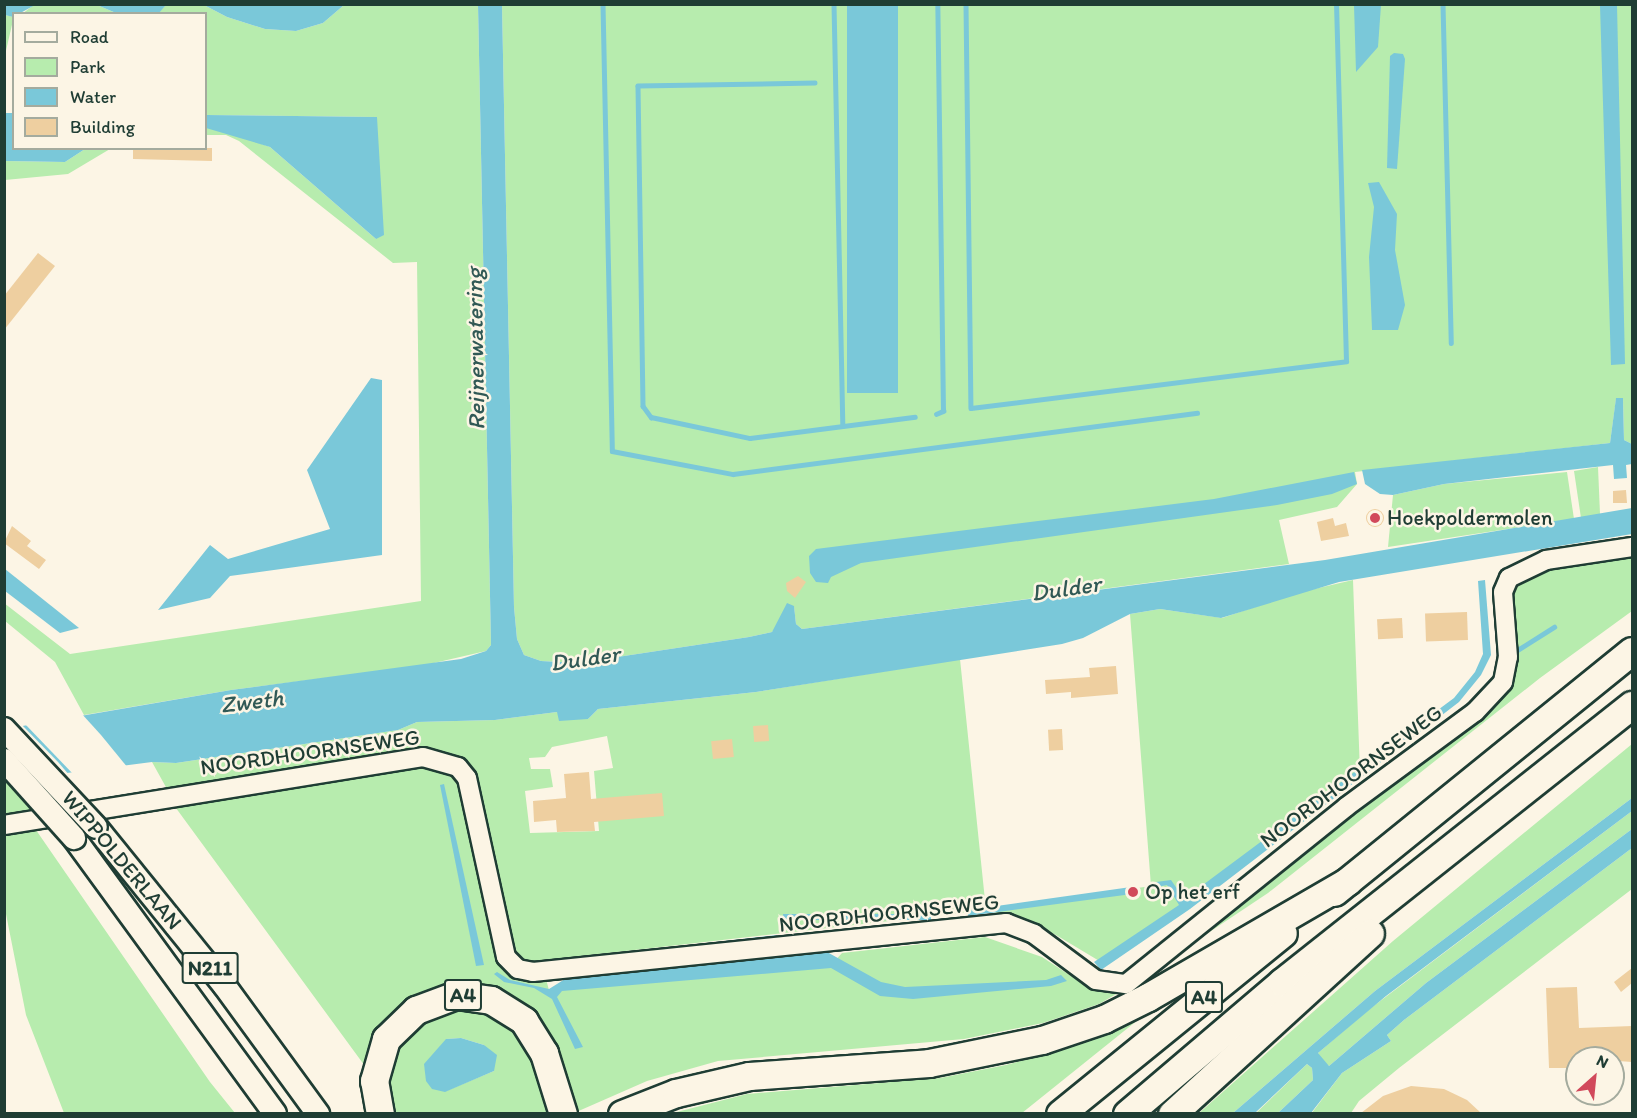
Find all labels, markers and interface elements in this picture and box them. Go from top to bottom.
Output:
legend [12,12,207,150]
text: Road [70,26,109,48]
text: Park [70,56,105,78]
text: Water [70,86,116,108]
text: Building [70,116,135,138]
water label: Reijnerwatering [459,268,491,430]
place label: Hoekpoldermolen [1387,505,1553,531]
marker: Hoekpoldermolen [1368,511,1382,525]
water label: Dulder [1029,569,1103,607]
water label: Dulder [548,639,622,677]
water label: Zweth [219,683,285,719]
street label: NOORDHOORNSEWEG [1255,699,1447,853]
street label: NOORDHOORNSEWEG [199,724,421,780]
street label: WIPPOLDERLAAN [56,785,188,935]
place label: Op het erf [1145,879,1241,905]
marker: Op het erf [1126,885,1140,899]
street label: NOORDHOORNSEWEG [778,888,1000,938]
road number: N211 [182,950,238,986]
road number: A4 [444,977,482,1013]
road number: A4 [1184,979,1224,1015]
north arrow [1565,1046,1625,1106]
text: N [1593,1050,1612,1072]

